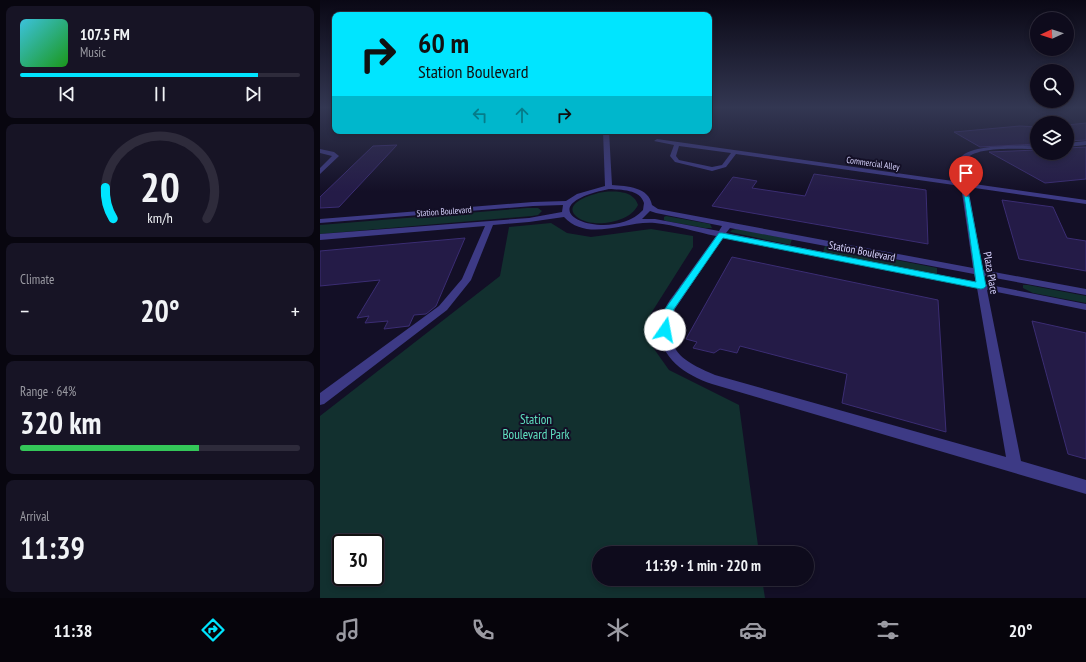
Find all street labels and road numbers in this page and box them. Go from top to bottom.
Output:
street label: Commercial Alley [846,154,901,172]
street label: Station Boulevard [416,204,472,218]
street label: Station Boulevard [828,238,897,264]
street label: Plaza Place [980,251,1002,296]

